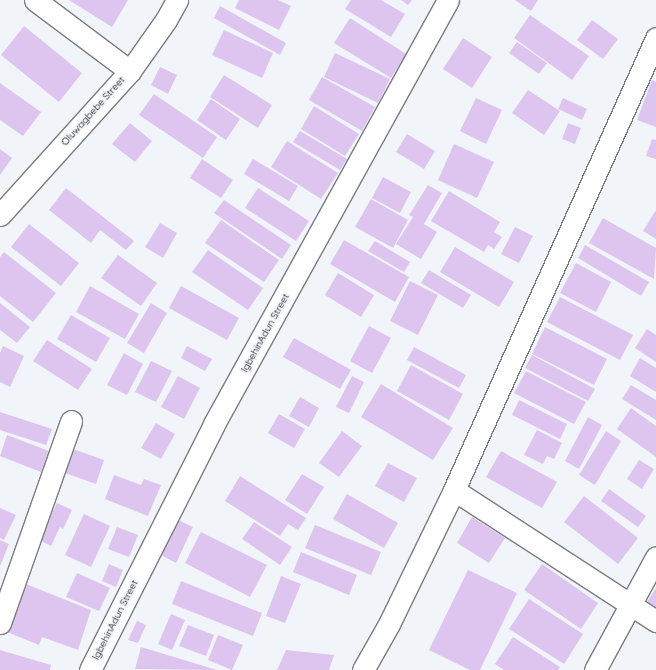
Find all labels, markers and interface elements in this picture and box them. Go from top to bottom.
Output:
street label: Oluwagbebe Street [59,74,127,148]
street label: IgbehinAdun Street [238,291,292,375]
street label: IgbehinAdun Street [90,578,140,662]

